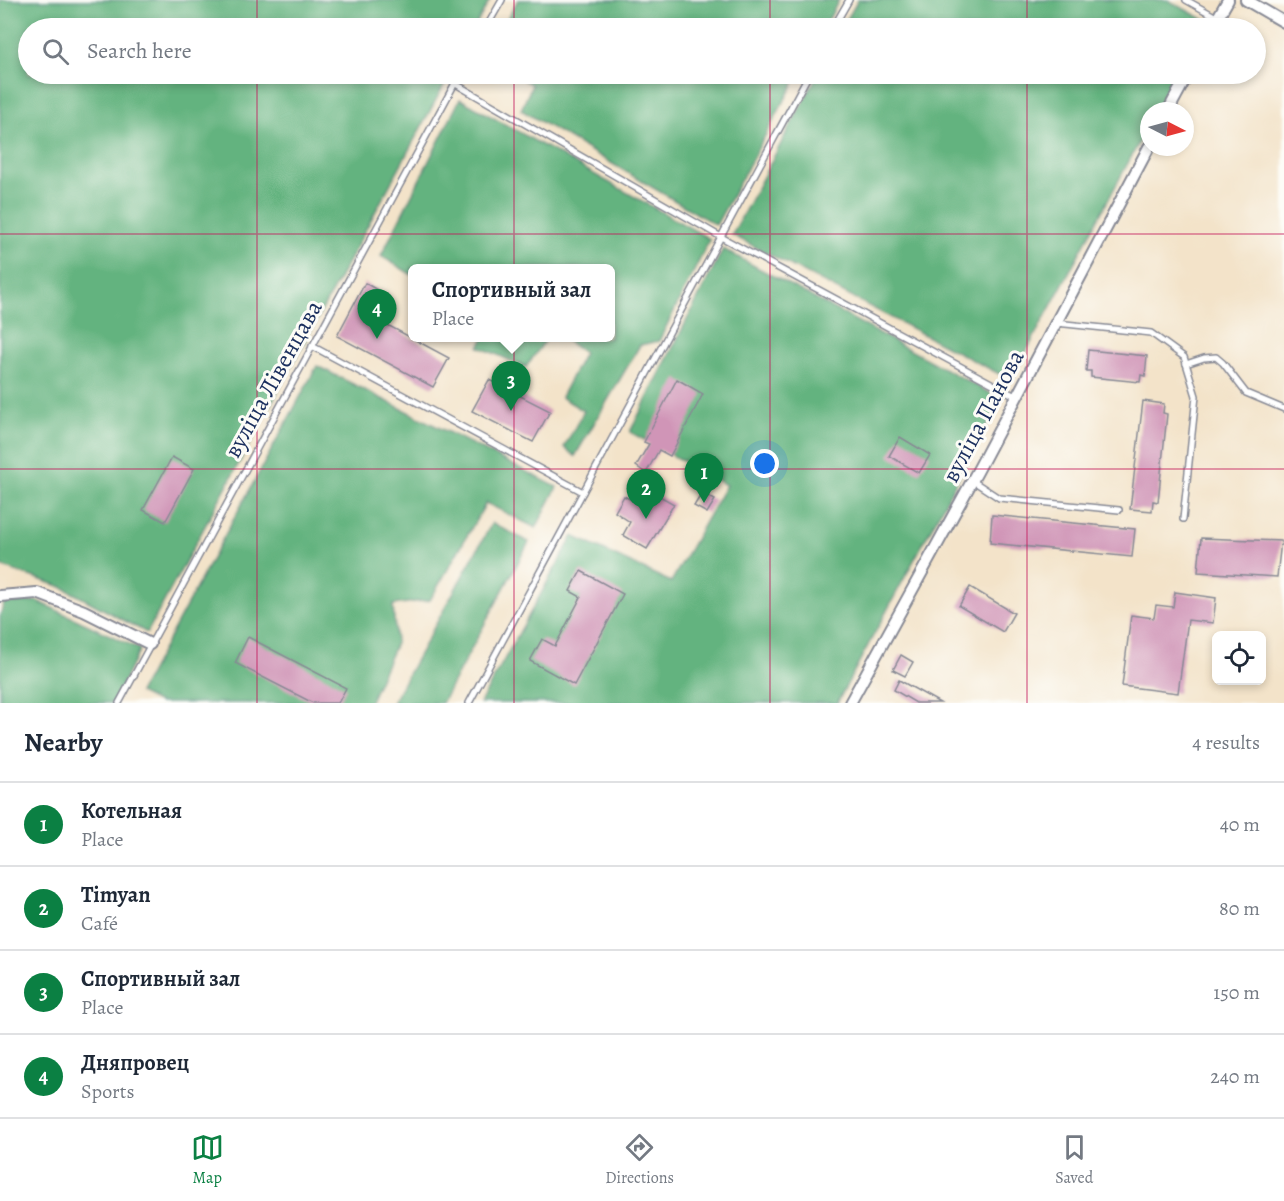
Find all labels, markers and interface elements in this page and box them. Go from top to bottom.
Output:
search box [18,18,1266,84]
icon: search [39,35,72,68]
text: Search here [87,36,192,66]
north arrow [1140,102,1194,156]
popup [408,264,615,342]
text: Спортивный зал [432,275,591,305]
pin: 4 [358,290,397,339]
street label: вуліца Лівенцава [216,295,330,463]
text: Place [432,305,474,332]
street label: вуліца Панова [935,344,1031,488]
pin: 3 [492,362,530,411]
your location [750,449,779,478]
pin: 1 [684,454,724,503]
pin: 2 [626,470,666,519]
map controls [1212,631,1266,685]
button: locate [1212,631,1266,685]
text: Nearby [24,725,103,760]
text: 4 results [1192,729,1260,756]
text: Котельная [81,796,182,826]
text: 1 [40,811,47,838]
text: 40 m [1220,811,1260,838]
text: Place [81,826,123,853]
text: Timyan [81,880,151,910]
text: 2 [39,895,48,922]
text: 80 m [1219,895,1260,922]
text: Café [81,910,118,937]
text: Спортивный зал [81,964,240,994]
text: 3 [39,979,48,1006]
text: 150 m [1213,979,1260,1006]
text: Place [81,994,123,1021]
text: Дняпровец [81,1048,189,1078]
text: 4 [39,1063,48,1090]
text: 240 m [1210,1063,1260,1090]
text: Sports [81,1078,134,1105]
tab: Map [191,1131,224,1189]
tab: Directions [605,1131,674,1189]
tab: Saved [1055,1131,1093,1189]

